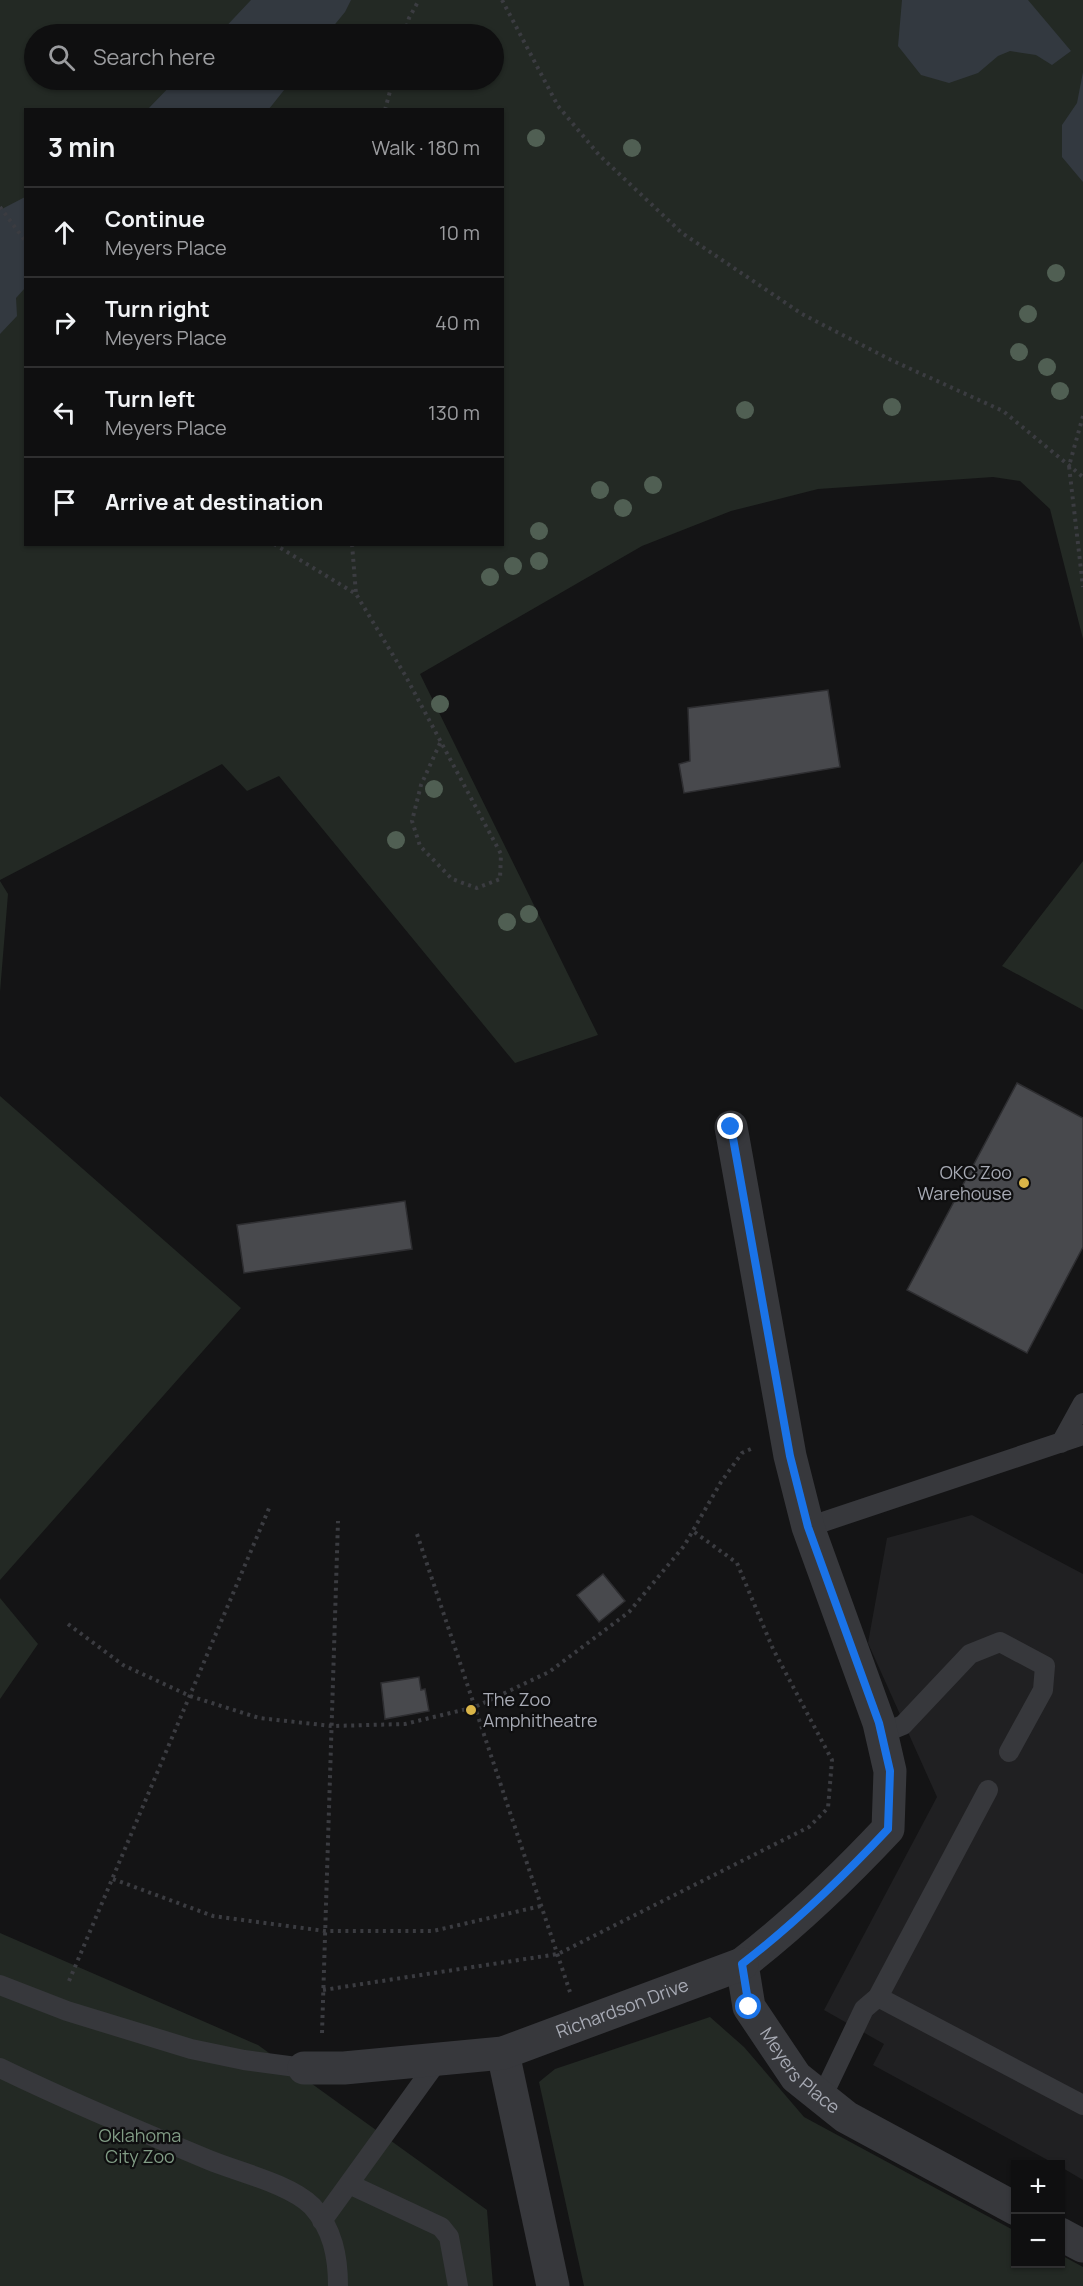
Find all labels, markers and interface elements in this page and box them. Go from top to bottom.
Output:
search box [24,24,504,90]
icon: search [45,41,78,74]
text: Search here [93,42,215,72]
text: 3 min [48,129,115,165]
text: Walk · 180 m [371,134,480,161]
text: Continue [105,204,205,234]
icon: ahead [48,216,81,249]
text: 10 m [439,219,480,246]
text: Meyers Place [105,234,227,261]
text: Turn right [105,294,210,324]
icon: right [48,306,81,339]
text: 40 m [435,309,480,336]
text: Meyers Place [105,324,227,351]
text: Turn left [105,384,195,414]
icon: left [48,396,81,429]
text: 130 m [428,399,480,426]
text: Meyers Place [105,414,227,441]
icon: arrive [48,486,81,519]
text: Arrive at destination [105,487,323,517]
route end [717,1113,743,1139]
place label: OKC Zoo Warehouse [917,1160,1012,1205]
marker: OKC Zoo Warehouse [1017,1176,1031,1190]
place label: The Zoo Amphitheatre [483,1687,598,1732]
marker: The Zoo Amphitheatre [464,1703,478,1717]
street label: Richardson Drive [552,1972,692,2043]
route start [735,1993,761,2019]
street label: Meyers Place [755,2022,845,2118]
park label: Oklahoma City Zoo [99,2123,181,2168]
map controls [1011,2160,1065,2268]
button: + [1011,2160,1065,2214]
button: − [1011,2214,1065,2268]

